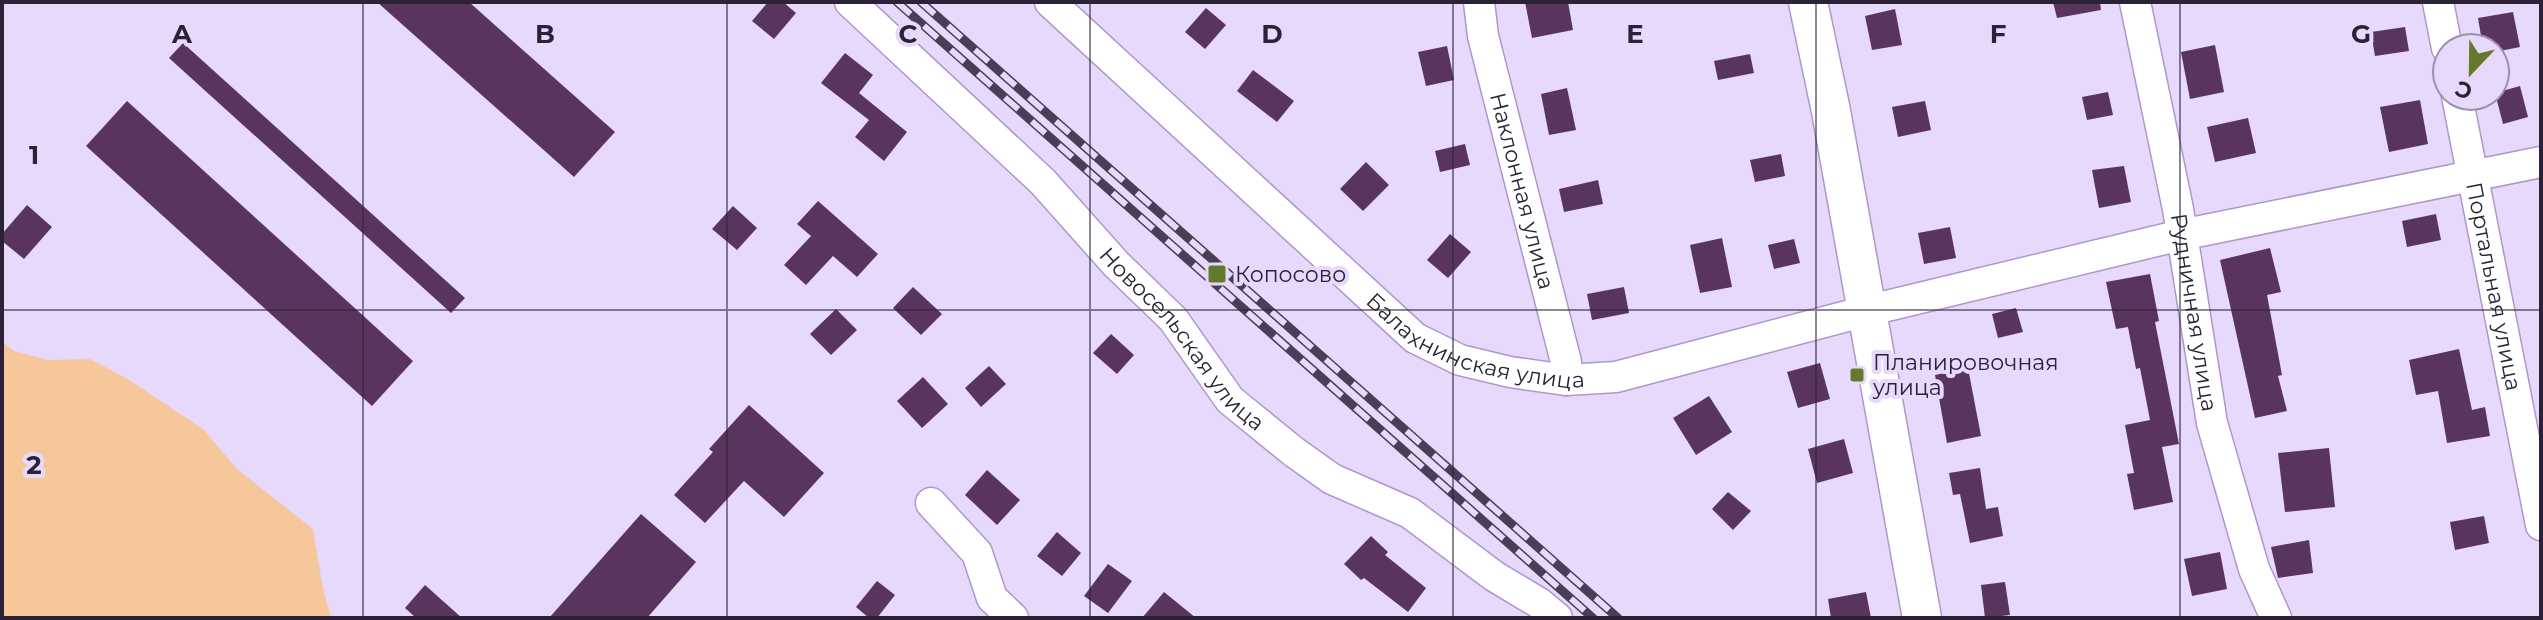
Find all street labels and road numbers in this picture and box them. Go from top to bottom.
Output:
street label: Наклонная улица [1484,90,1560,292]
street label: Портальная улица [2461,180,2528,393]
street label: Рудничная улица [2165,211,2223,413]
street label: Новосельская улица [1094,241,1270,436]
street label: Балахнинская улица [1361,287,1585,394]

